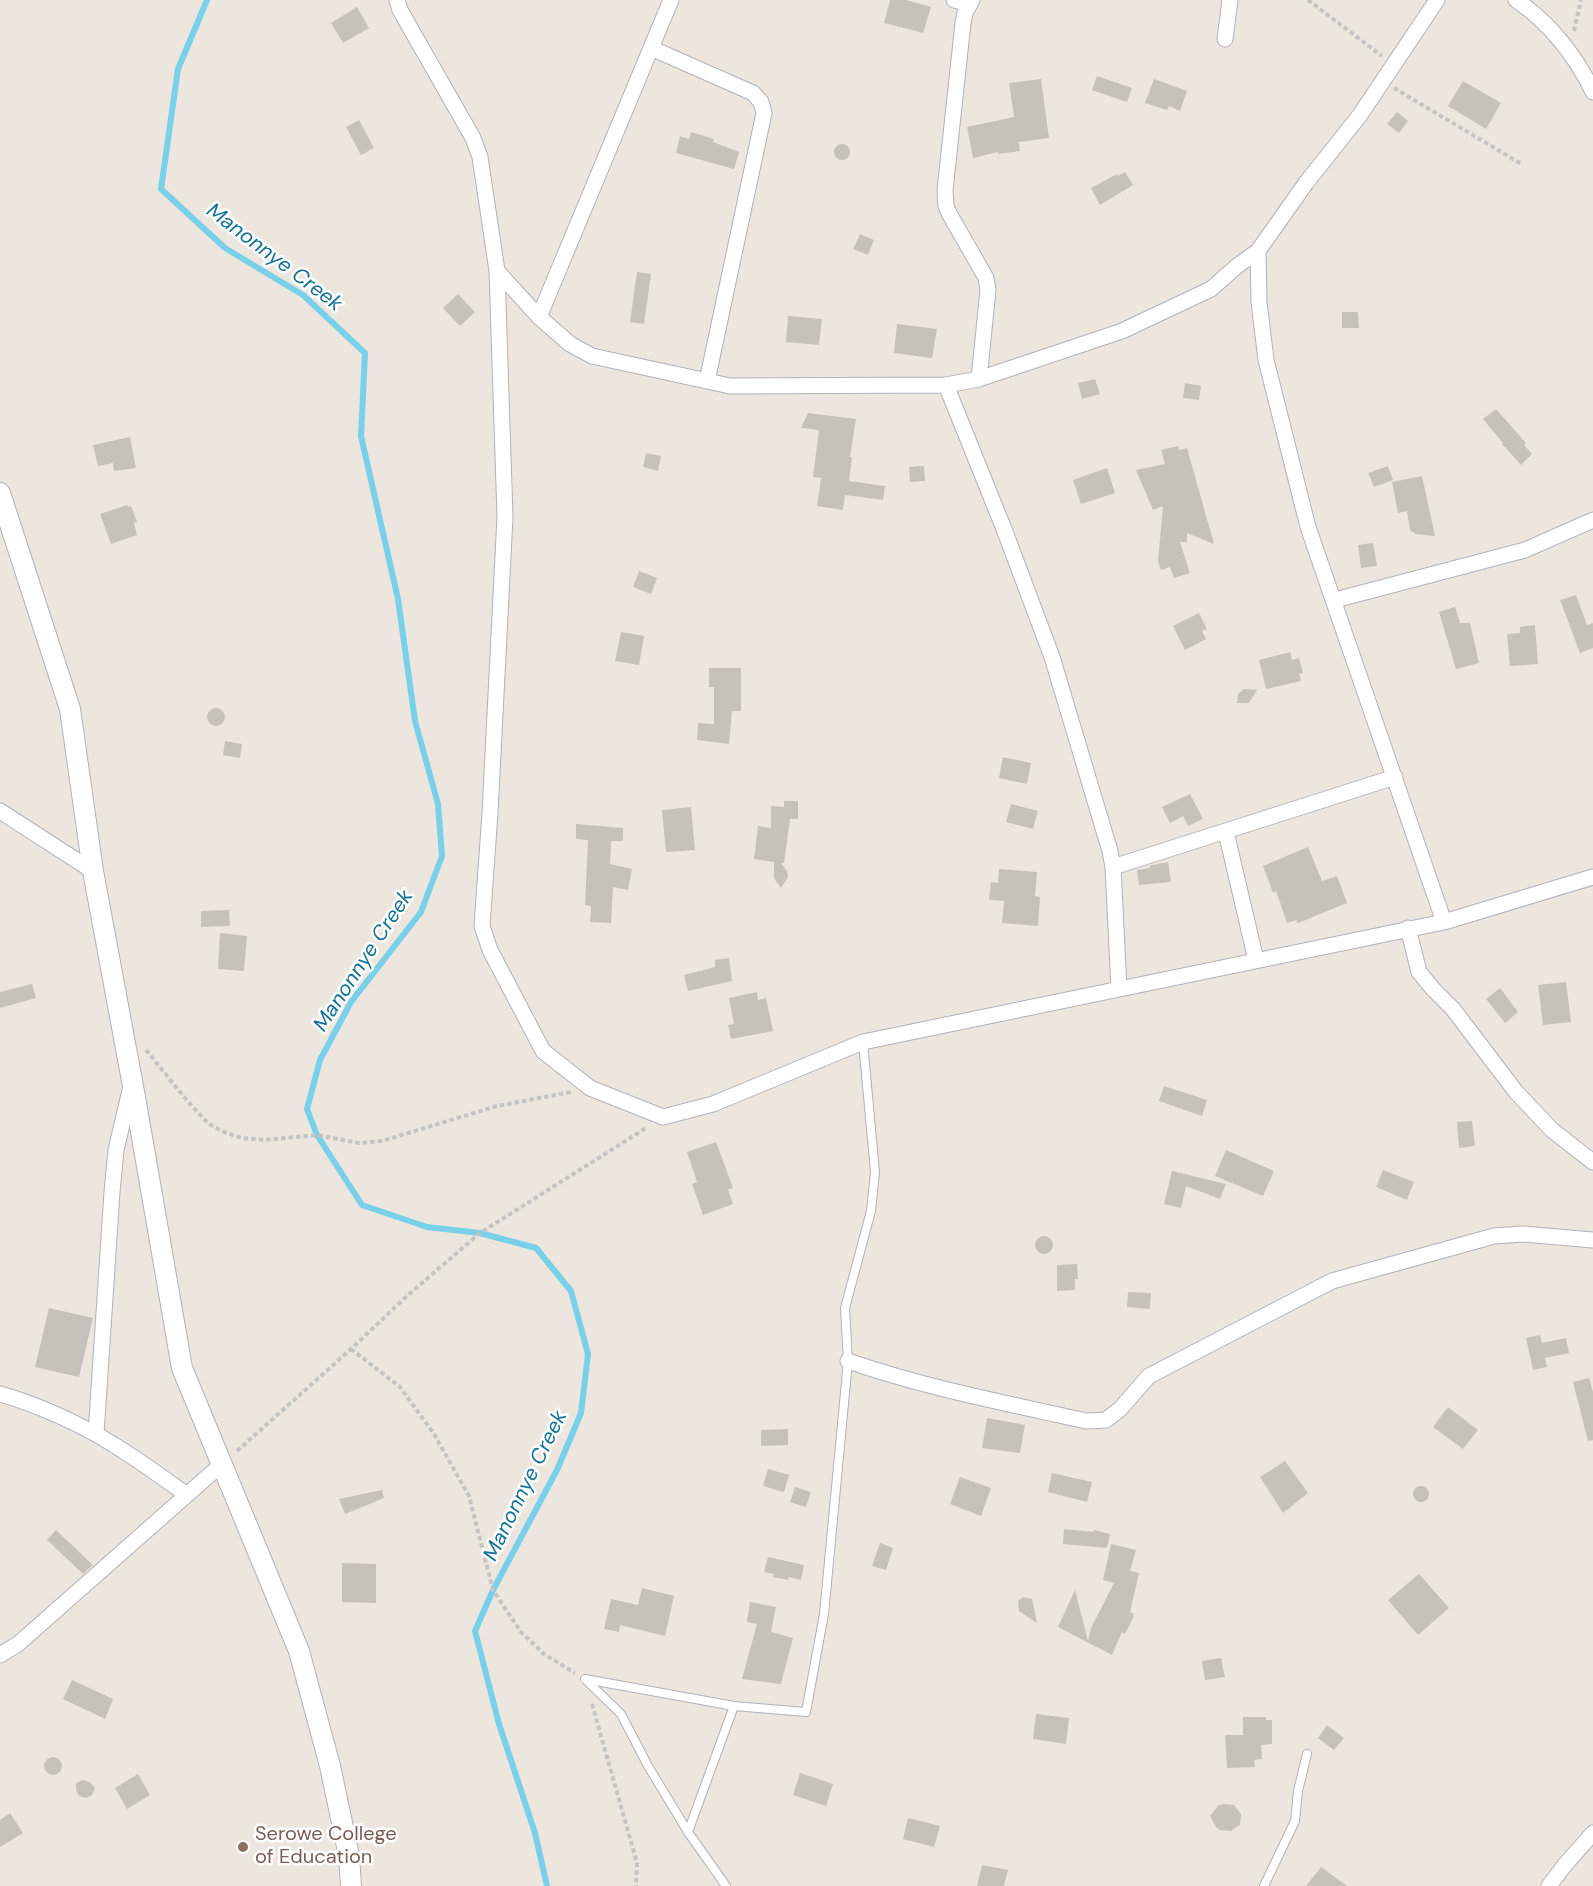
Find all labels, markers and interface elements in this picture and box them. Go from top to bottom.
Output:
water label: Manonnye Creek [201,199,347,317]
water label: Manonnye Creek [309,885,419,1037]
water label: Manonnye Creek [479,1407,573,1565]
place label: Serowe College of Education [255,1823,397,1870]
marker: Serowe College of Education [236,1840,250,1854]

